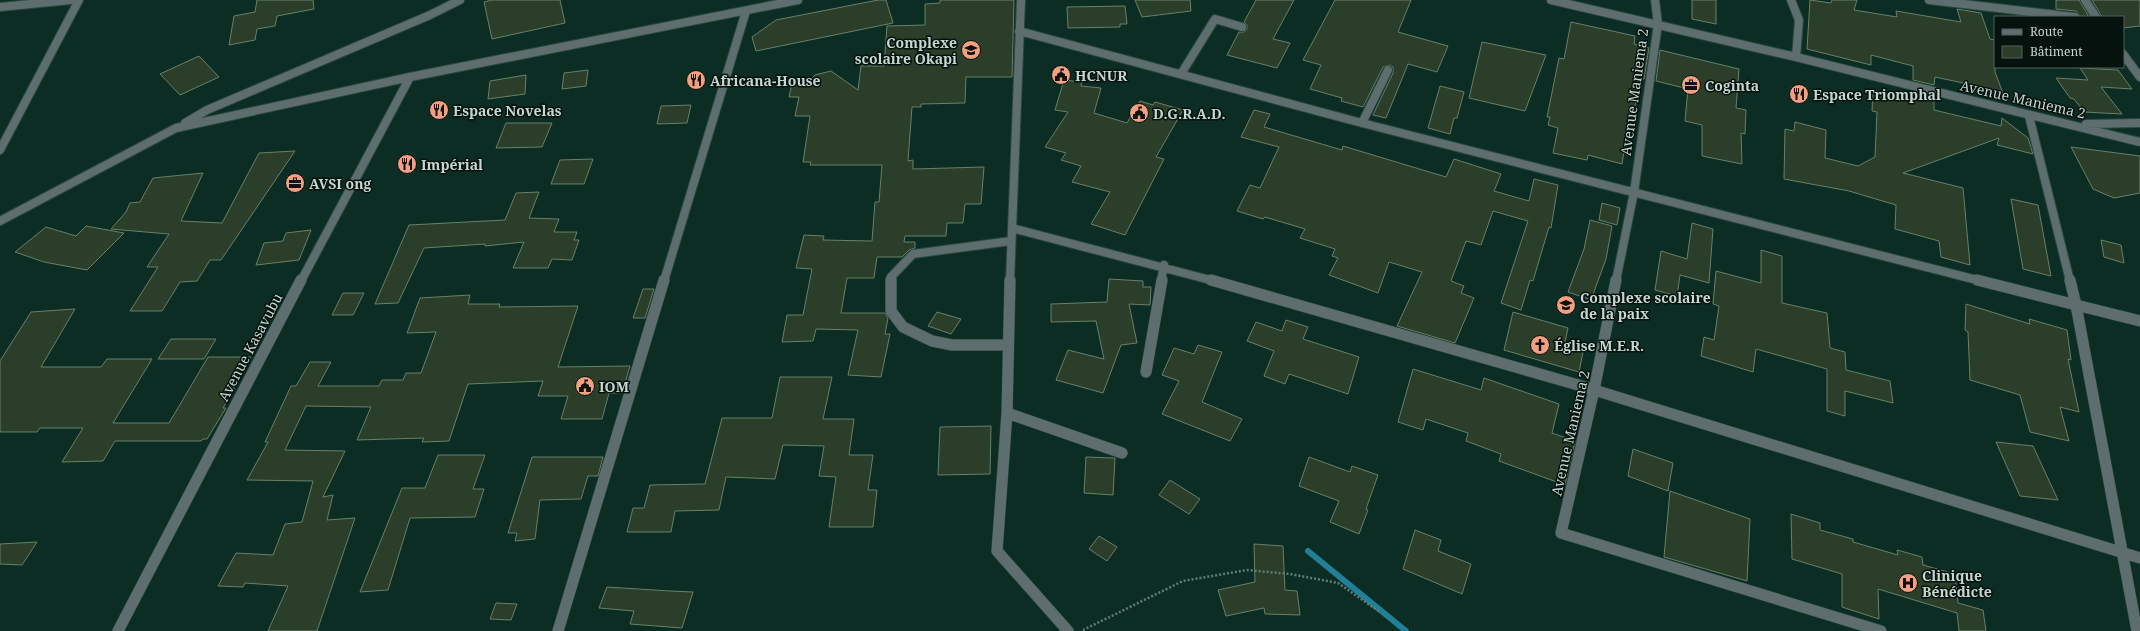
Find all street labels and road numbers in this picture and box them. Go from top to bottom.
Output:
street label: Avenue Maniema 2 [1616,27,1652,157]
street label: Avenue Maniema 2 [1958,75,2088,123]
street label: Avenue Kasavubu [213,289,287,404]
street label: Avenue Maniema 2 [1546,368,1594,498]

